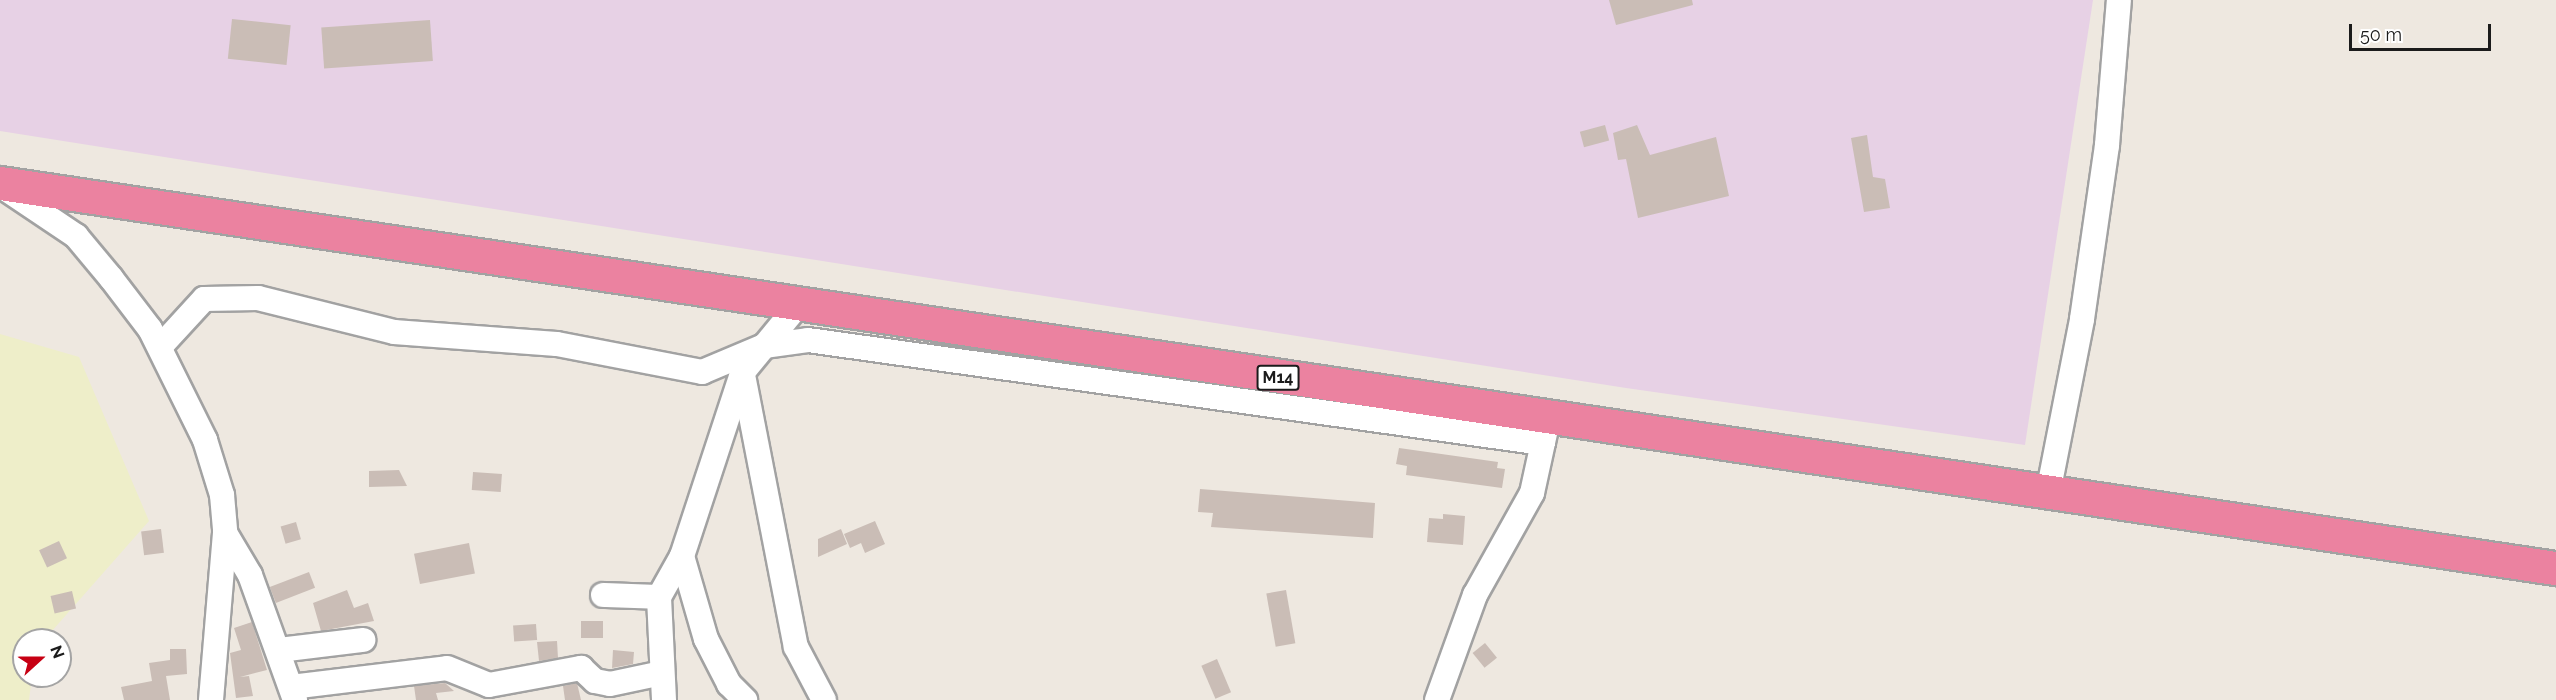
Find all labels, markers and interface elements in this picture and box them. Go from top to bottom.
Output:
scale bar [2352,12,2494,50]
text: 50 m [2360,24,2402,45]
road number: M14 [1256,365,1300,391]
north arrow [12,628,72,688]
text: N [46,643,68,661]

